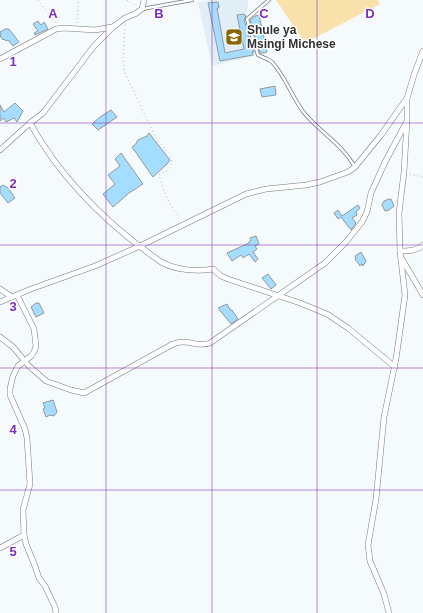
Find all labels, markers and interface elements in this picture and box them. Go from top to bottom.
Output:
text: A [48,6,58,21]
text: B [154,6,164,21]
text: C [259,6,269,21]
text: D [365,6,375,21]
place label: Shule ya Msingi Michese [247,23,336,51]
school or university icon: Shule ya Msingi Michese [224,27,244,47]
text: 1 [9,54,17,69]
text: 2 [9,176,17,191]
text: 3 [9,299,17,314]
text: 4 [9,422,17,437]
text: 5 [9,544,17,559]

